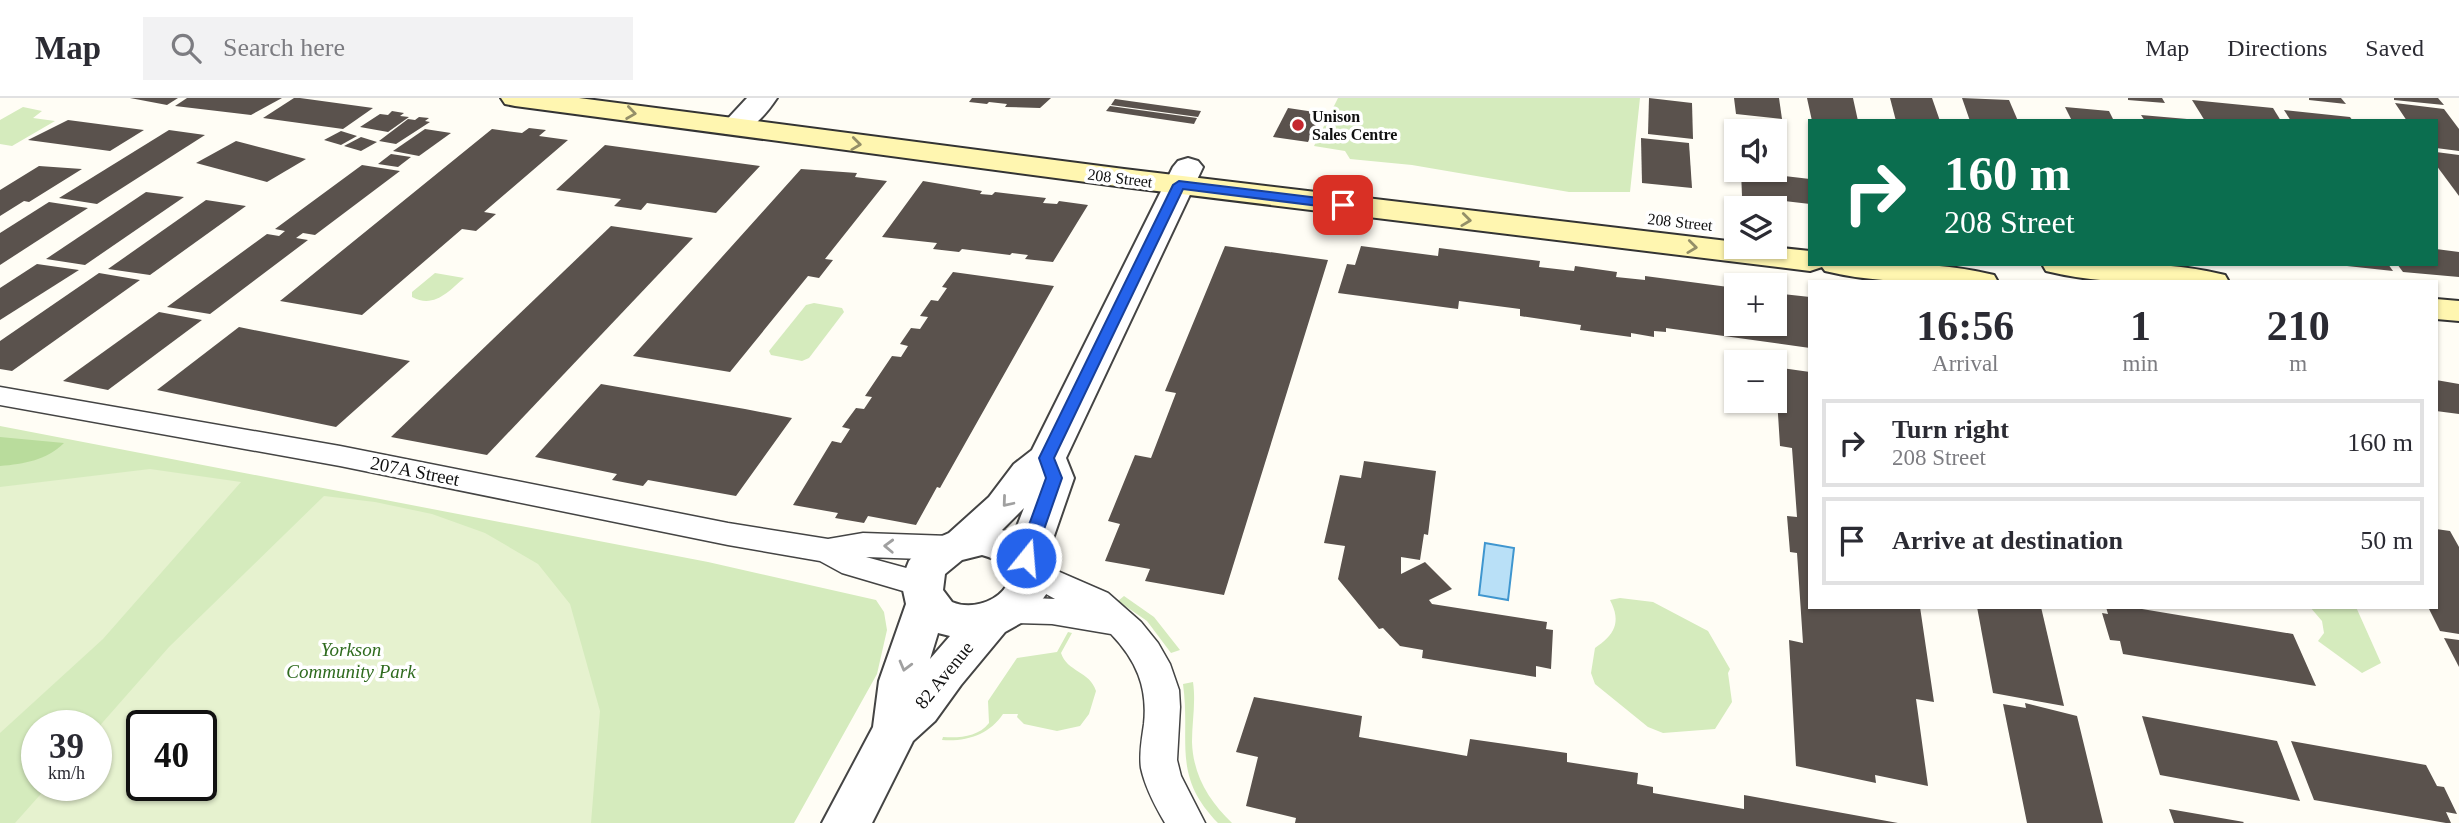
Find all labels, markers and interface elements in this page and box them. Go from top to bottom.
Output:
search box [143,17,633,80]
icon: search [167,29,205,67]
text: Map [35,30,101,66]
text: Search here [223,33,345,62]
text: Map [2145,35,2189,61]
text: Directions [2227,35,2327,61]
text: Saved [2365,35,2424,61]
one-way arrow [625,106,637,121]
place label: Unison Sales Centre [1312,108,1397,143]
marker: Unison Sales Centre [1290,117,1306,133]
map controls [1724,119,1787,413]
button: sound [1724,119,1787,182]
one-way arrow [851,137,862,152]
text: 160 m [1944,146,2071,201]
icon: right [1829,147,1920,238]
street label: 208 Street [1087,166,1154,190]
pin [1313,175,1373,235]
icon: arrive [1324,186,1362,224]
button: layers [1724,196,1787,259]
text: 208 Street [1944,204,2075,240]
street label: 208 Street [1647,210,1714,234]
one-way arrow [1460,212,1472,227]
one-way arrow [1686,239,1697,254]
button: + [1724,273,1787,336]
text: 16:56 [1916,303,2014,349]
text: 1 [2130,303,2151,349]
text: 210 [2267,303,2330,349]
button: − [1724,350,1787,413]
text: Arrival [1932,351,1999,376]
text: min [2123,351,2158,376]
text: m [2289,351,2307,376]
text: Turn right [1892,415,2009,444]
icon: right [1833,424,1871,462]
text: 160 m [2347,428,2413,457]
text: 208 Street [1892,445,1986,470]
street label: 207A Street [369,452,462,490]
one-way arrow [1003,493,1015,506]
position arrow [989,521,1063,595]
icon: arrive [1833,522,1871,560]
text: Arrive at destination [1892,526,2123,555]
text: 50 m [2360,526,2413,555]
one-way arrow [883,539,894,554]
street label: 82 Avenue [911,637,977,713]
park label: Yorkson Community Park [286,639,416,682]
one-way arrow [898,659,913,671]
speed limit sign: 40 [126,710,217,801]
text: 39 [49,727,84,766]
text: km/h [48,763,85,783]

